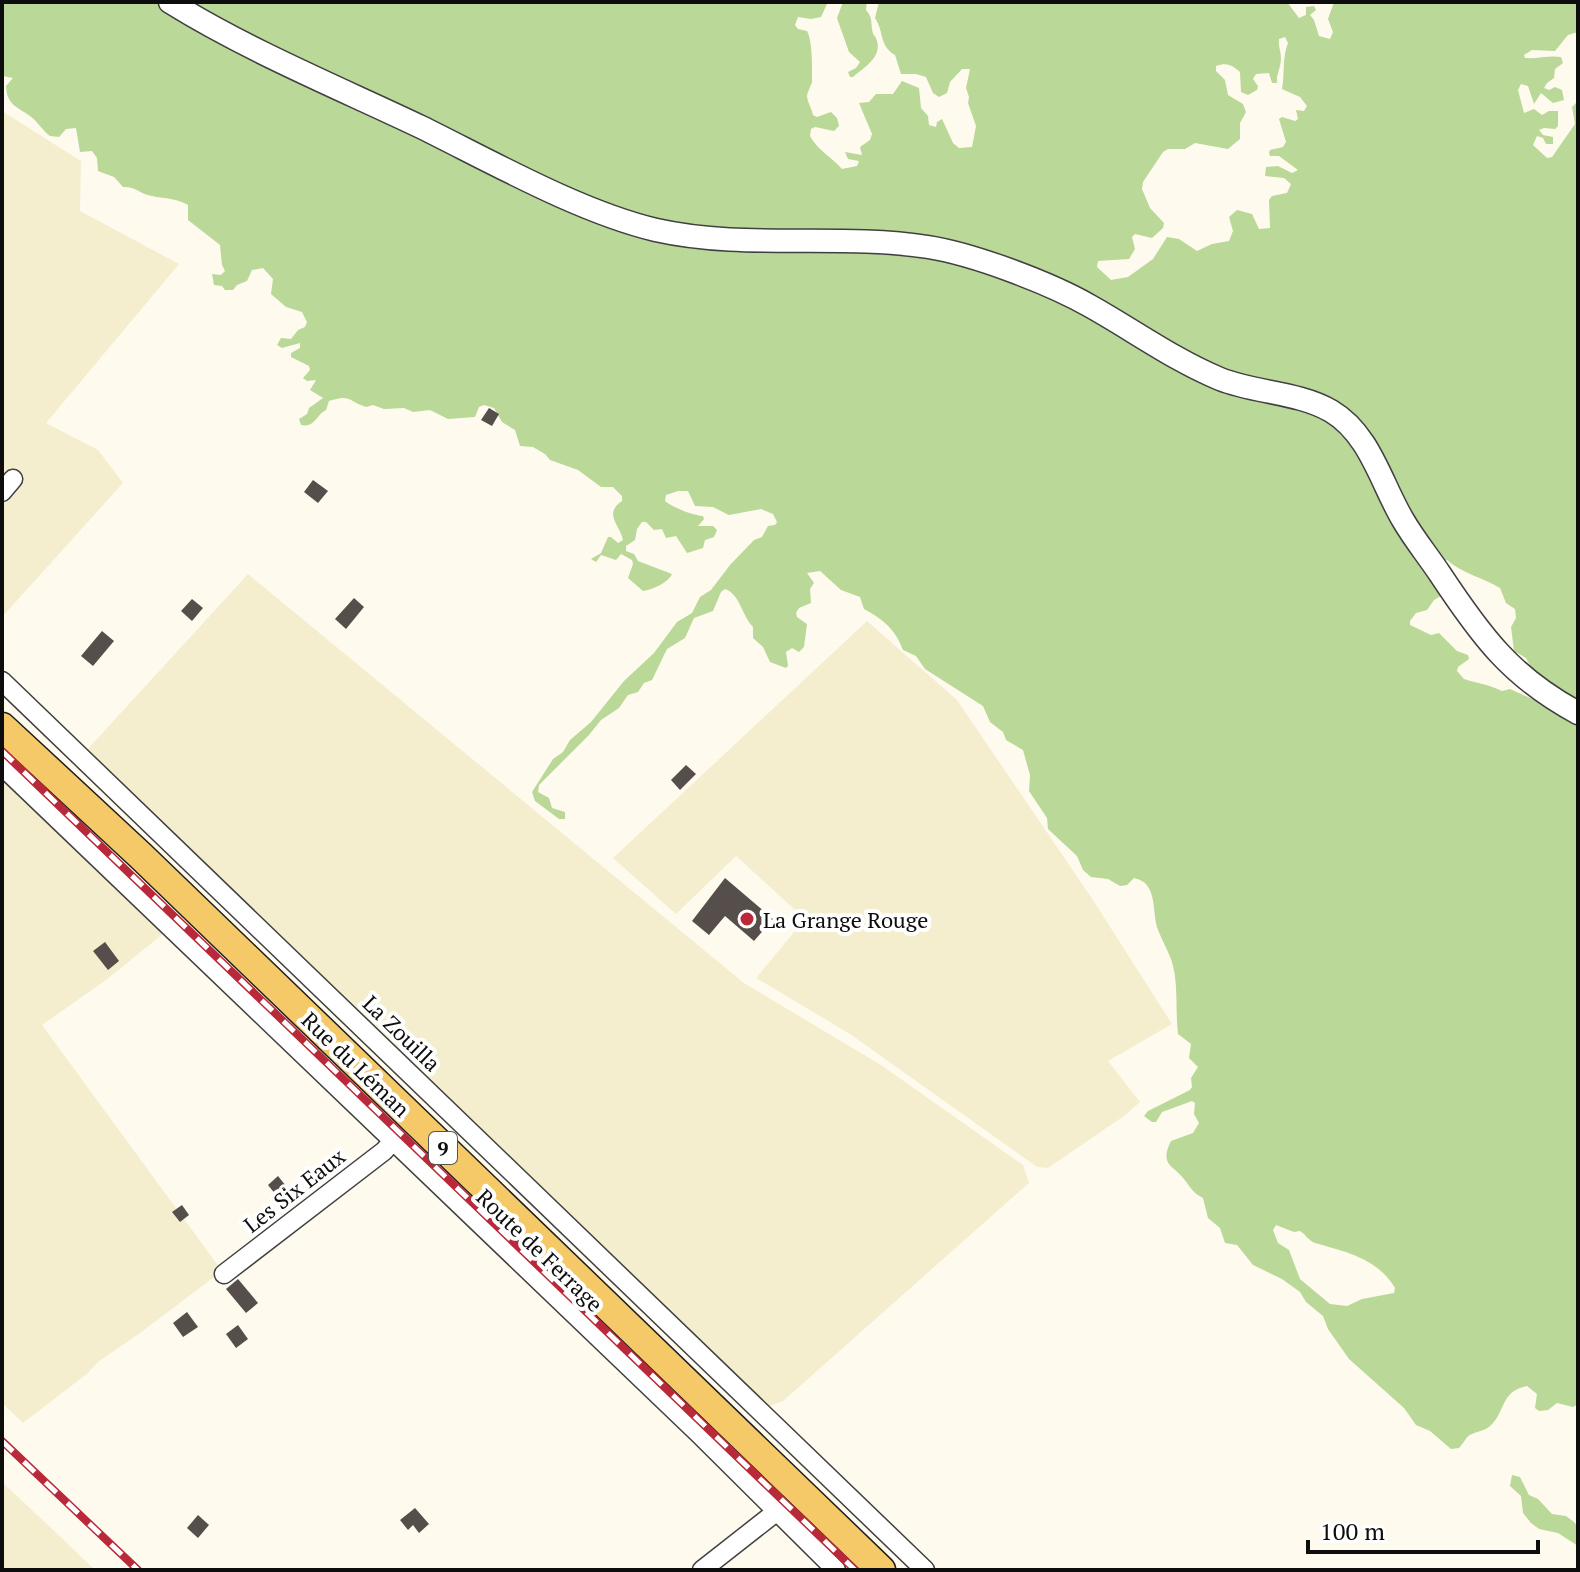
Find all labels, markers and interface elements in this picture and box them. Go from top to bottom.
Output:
place label: La Grange Rouge [763,905,928,934]
marker: La Grange Rouge [738,910,756,928]
street label: La Zouilla [357,989,447,1077]
street label: Rue du Léman [296,1005,416,1123]
road number: 9 [429,1132,457,1164]
street label: Les Six Eaux [237,1141,351,1239]
street label: Route de Ferrage [470,1182,610,1318]
scale bar [1308,1504,1538,1554]
text: 100 m [1320,1515,1385,1547]

